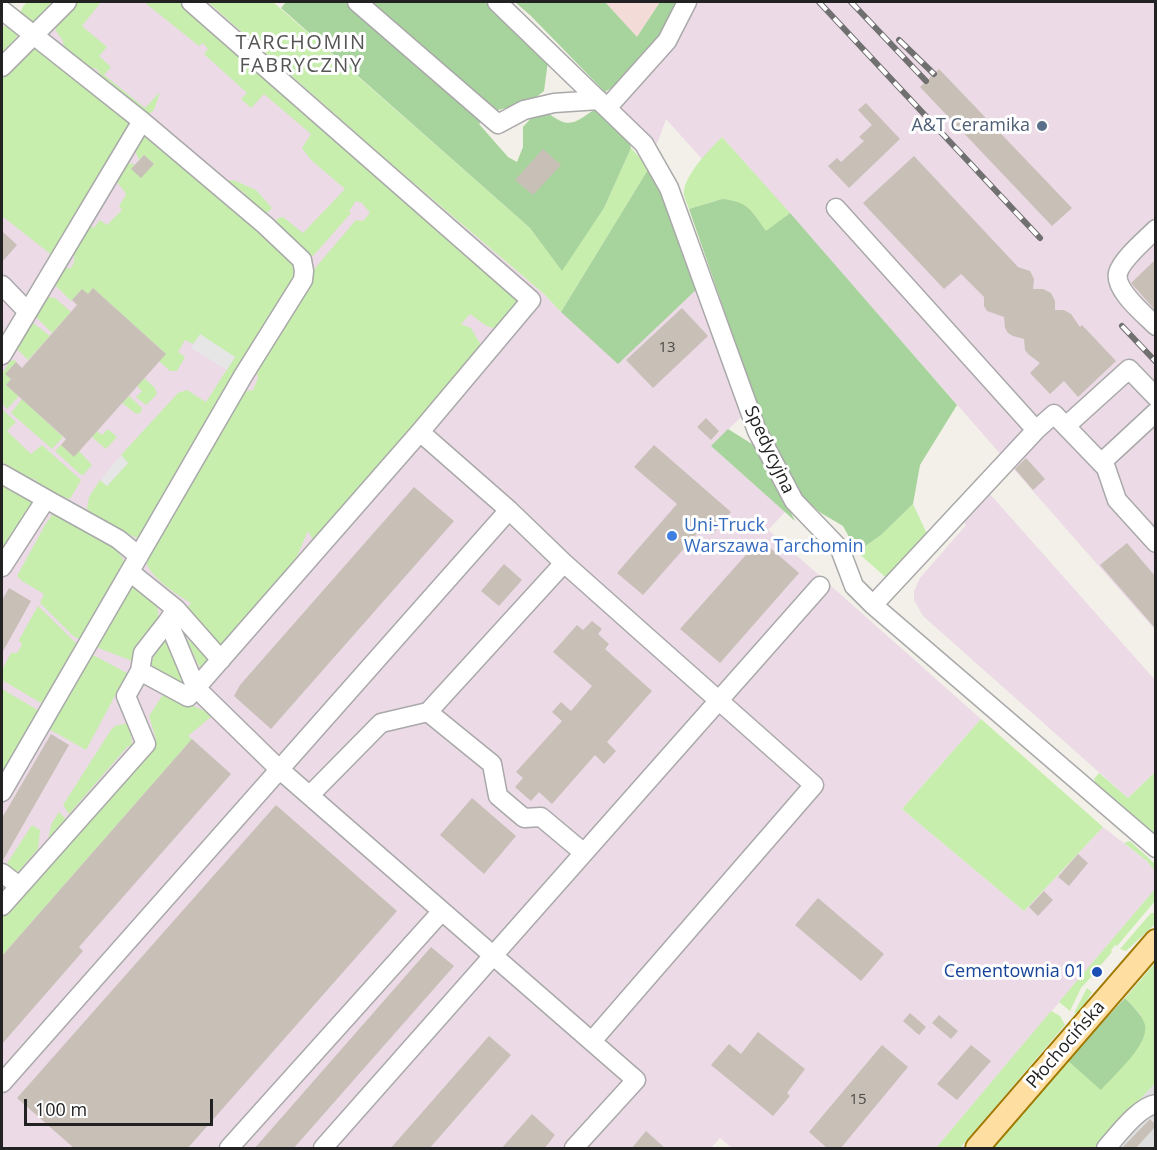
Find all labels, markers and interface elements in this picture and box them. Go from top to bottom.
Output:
district label: TARCHOMIN FABRYCZNY [235,31,367,78]
place label: A&T Ceramika [911,115,1030,137]
marker: A&T Ceramika [1035,119,1049,133]
house number: 13 [658,339,676,357]
street label: Spedycyjna [739,403,799,497]
place label: Uni-Truck Warszawa Tarchomin [684,515,864,558]
marker: Uni-Truck Warszawa Tarchomin [665,529,679,543]
place label: Cementownia 01 [944,961,1085,983]
marker: Cementownia 01 [1090,965,1104,979]
street label: Płochocińska [1022,997,1110,1093]
scale bar [27,1087,216,1125]
house number: 15 [849,1091,867,1109]
text: 100 m [35,1097,87,1121]

